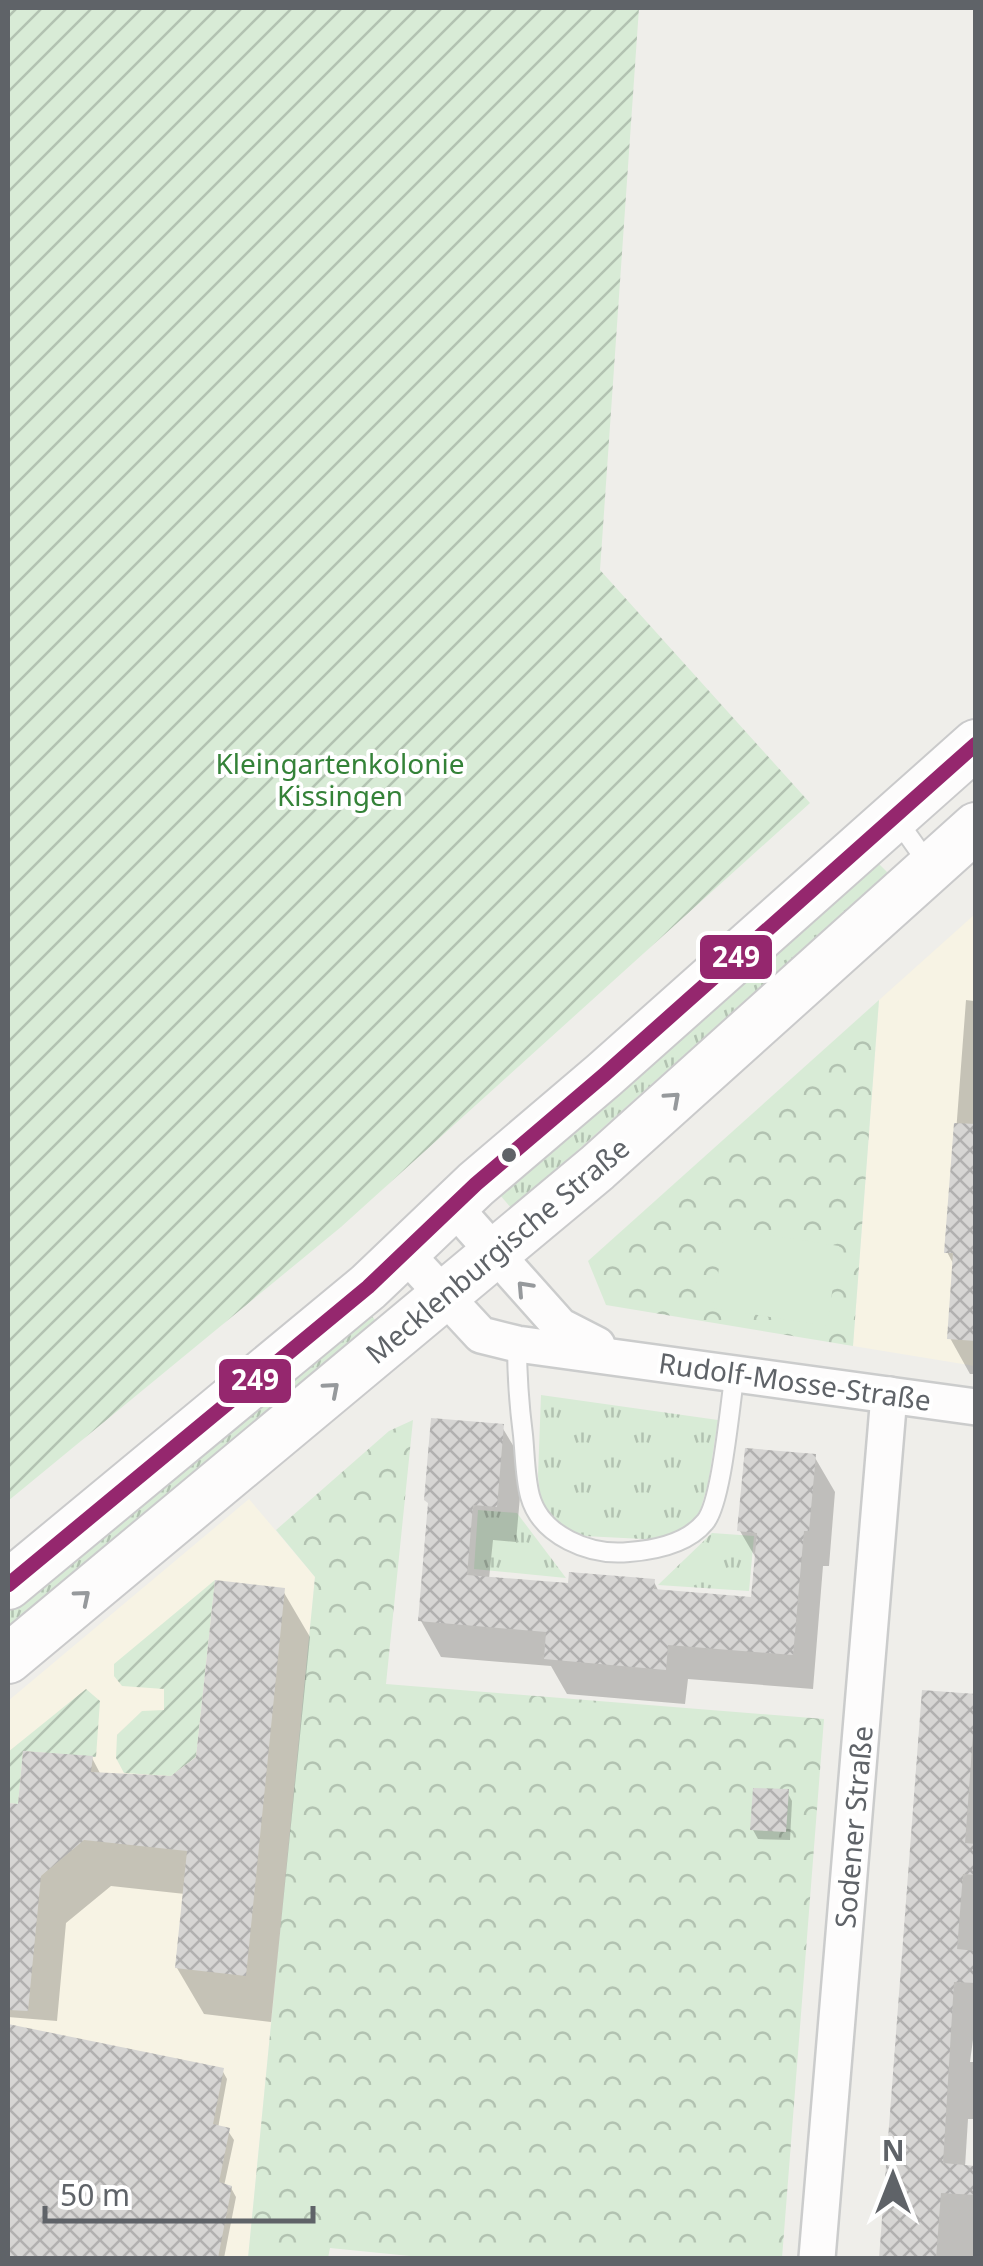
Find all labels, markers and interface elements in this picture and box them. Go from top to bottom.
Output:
park label: Kleingartenkolonie Kissingen [216,744,464,814]
line badge: 249 [698,933,774,981]
text: 249 [712,937,760,975]
one-way arrow [661,1093,680,1111]
street label: Mecklenburgische Straße [357,1128,637,1372]
unlabelled marker [499,1145,519,1165]
one-way arrow [518,1281,536,1300]
street label: Rudolf-Mosse-Straße [657,1343,933,1419]
line badge: 249 [217,1357,293,1405]
text: 249 [231,1360,279,1398]
one-way arrow [321,1383,339,1401]
one-way arrow [71,1591,89,1609]
street label: Sodener Straße [825,1724,881,1930]
north arrow [843,2126,943,2226]
text: N [882,2131,904,2169]
scale bar [45,2161,312,2223]
text: 50 m [60,2174,130,2215]

